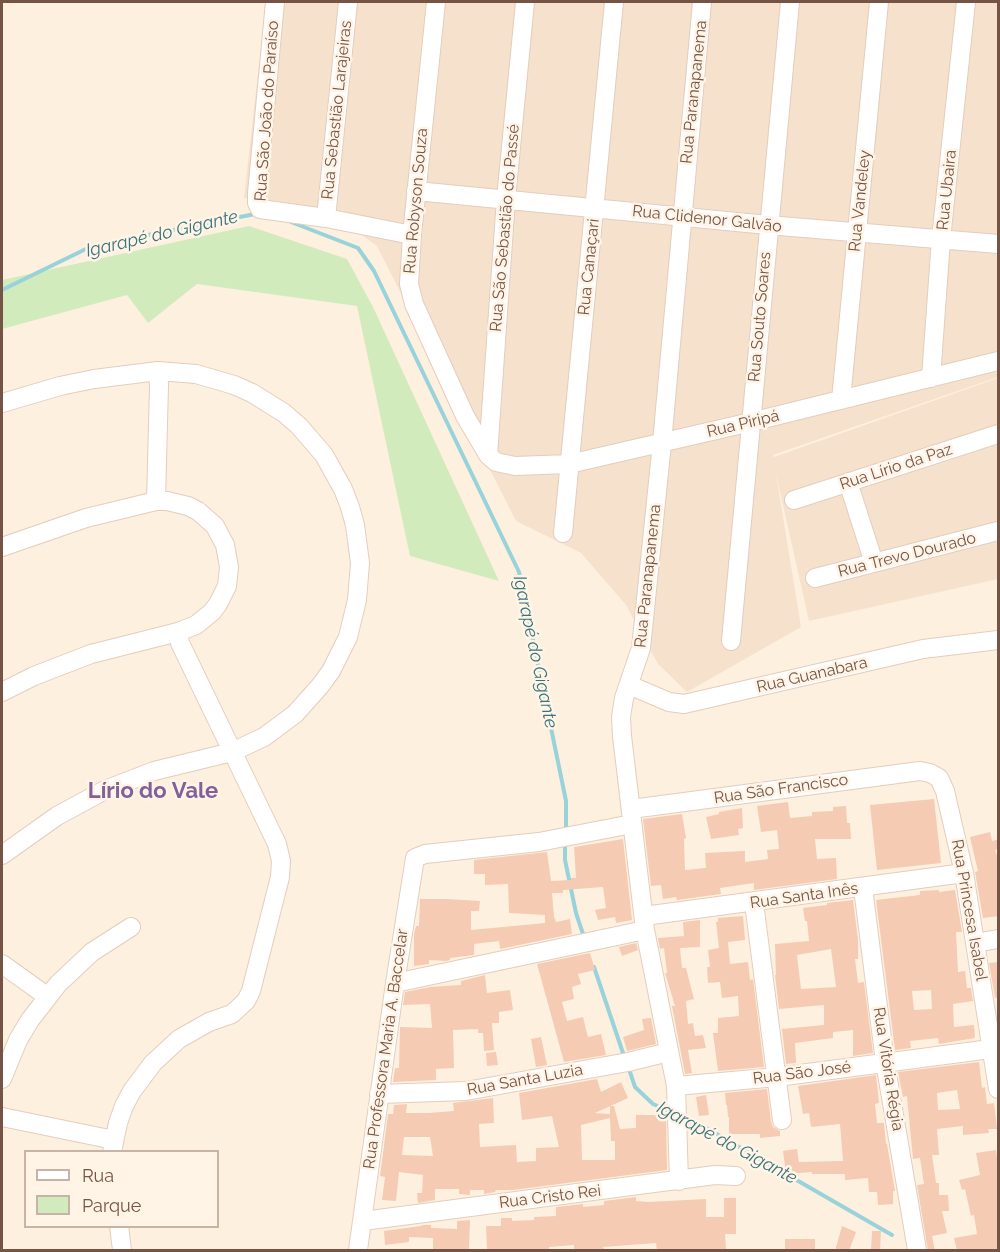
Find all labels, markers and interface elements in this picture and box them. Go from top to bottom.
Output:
street label: Rua Sebastião Larajeiras [318,19,356,201]
street label: Rua Paranapanema [677,19,711,165]
street label: Rua São João do Paraíso [251,20,283,202]
street label: Rua São Sebastião do Passé [486,123,524,333]
street label: Rua Robyson Souza [400,127,432,275]
street label: Rua Vandeley [845,149,875,253]
street label: Rua Ubaira [933,149,961,231]
street label: Rua Clidenor Galvão [631,202,783,236]
water label: Igarapé do Gigante [84,206,240,262]
street label: Rua Canaçari [574,218,604,316]
street label: Rua Souto Soares [745,251,775,383]
street label: Rua Piripá [705,406,781,442]
street label: Rua Lírio da Paz [837,440,955,494]
street label: Rua Paranapanema [631,503,665,649]
street label: Rua Trevo Dourado [836,529,978,581]
water label: Igarapé do Gigante [508,574,562,730]
street label: Rua Guanabara [755,653,869,697]
street label: Rua São Francisco [713,770,849,808]
district label: Lírio do Vale [88,778,218,804]
street label: Rua Princesa Isabel [947,838,991,982]
street label: Rua Santa Inês [749,879,859,913]
street label: Rua Professora Maria A. Baccelar [360,928,412,1170]
street label: Rua Vitória Régia [869,1006,907,1132]
street label: Rua São José [752,1057,852,1089]
street label: Rua Santa Luzia [466,1060,584,1100]
water label: Igarapé do Gigante [653,1097,801,1189]
legend [24,1150,219,1228]
text: Rua [82,1165,114,1186]
street label: Rua Cristo Rei [498,1181,602,1213]
text: Parque [82,1195,141,1216]

